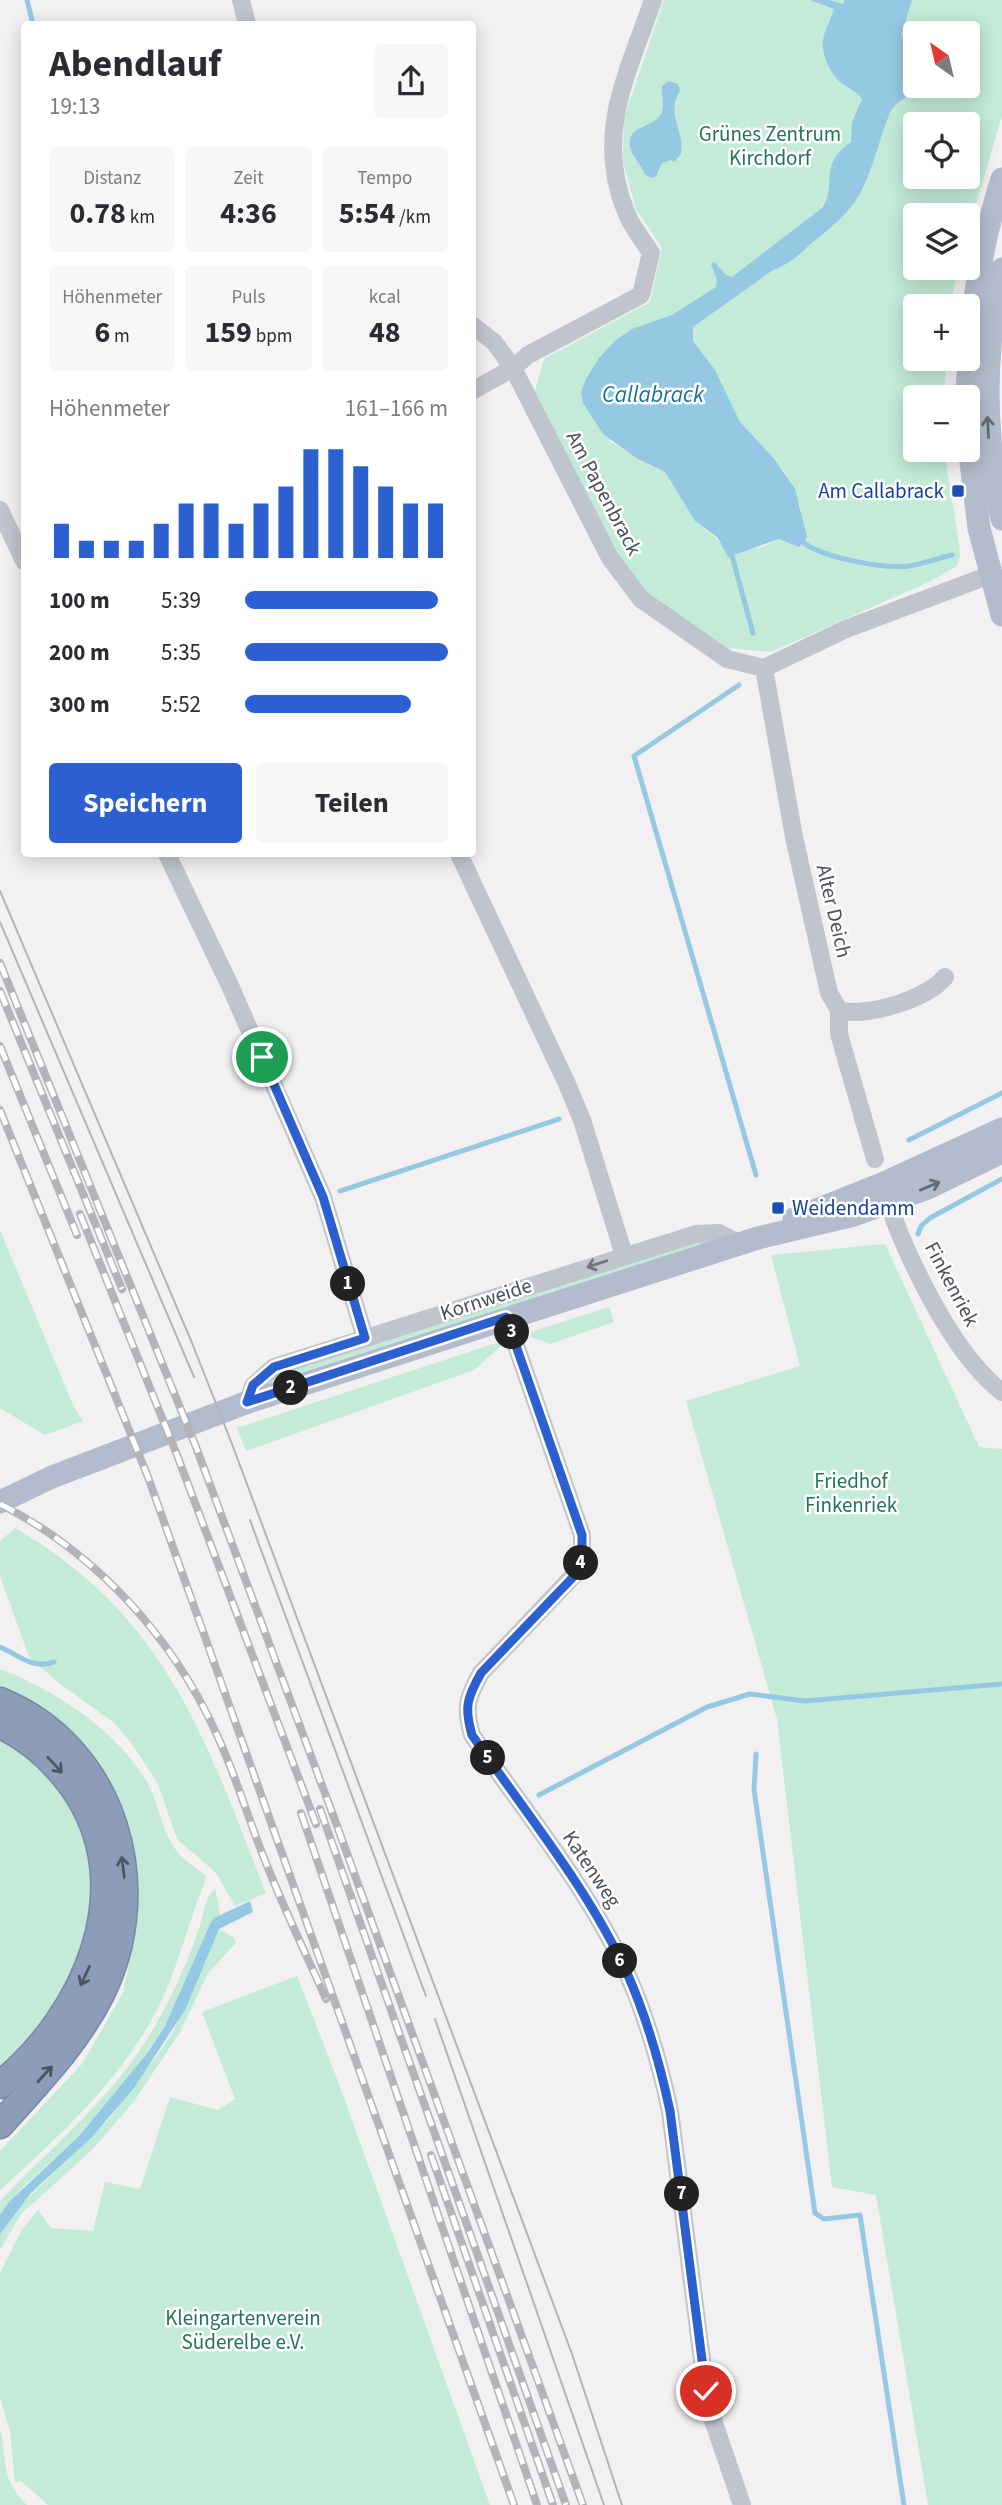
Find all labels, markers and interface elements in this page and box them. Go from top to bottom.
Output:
north arrow [903,21,980,98]
map controls [903,21,980,462]
text: Abendlauf [49,37,221,91]
button: share [374,44,448,118]
text: 19:13 [49,90,100,123]
button: locate [903,112,980,189]
park label: Grünes Zentrum Kirchdorf [699,119,841,173]
text: Distanz [83,165,141,192]
text: Zeit [233,165,264,192]
text: Tempo [357,165,412,192]
text: 0.78 [69,192,126,235]
text: 4:36 [220,192,277,235]
text: 5:54 [339,192,395,235]
button: layers [903,203,980,280]
text: km [126,204,155,231]
text: /km [395,204,431,231]
text: Höhenmeter [62,284,162,311]
text: Puls [232,284,265,311]
text: kcal [369,284,401,311]
button: + [903,294,980,371]
text: 6 [94,311,110,354]
text: 159 [204,311,252,354]
text: 48 [369,311,401,354]
text: m [110,323,130,350]
text: bpm [252,323,293,350]
water label: Callabrack [602,378,705,411]
button: − [903,385,980,462]
text: Höhenmeter [49,392,170,425]
text: 161–166 m [345,392,448,425]
one-way arrow [981,417,994,439]
street label: Am Papenbrack [559,425,650,561]
place label: Am Callabrack [818,476,945,506]
marker: Am Callabrack [950,483,966,499]
text: 100 m [49,584,110,617]
text: 5:39 [161,584,201,617]
text: 200 m [49,636,110,669]
text: 5:35 [161,636,201,669]
text: 300 m [49,688,110,721]
text: 5:52 [161,688,201,721]
button: Speichern [49,763,242,843]
button: Teilen [256,763,448,843]
street label: Alter Deich [809,861,859,961]
pin [232,1027,292,1087]
icon: arrive [243,1038,281,1076]
one-way arrow [919,1179,940,1192]
place label: Weidendamm [792,1193,915,1223]
marker: Weidendamm [770,1200,786,1216]
street label: Finkenriek [917,1236,987,1332]
one-way arrow [586,1258,608,1271]
pin: 1 [330,1266,366,1302]
text: 1 [342,1270,353,1297]
street label: Kornweide [436,1270,536,1328]
pin: 3 [494,1314,530,1350]
text: 3 [506,1318,517,1345]
pin: 2 [274,1370,308,1406]
text: 2 [285,1374,296,1401]
park label: Friedhof Finkenriek [805,1466,898,1520]
pin: 4 [564,1546,598,1580]
text: 4 [575,1549,586,1576]
pin: 5 [470,1740,505,1776]
text: 5 [482,1744,493,1771]
one-way arrow [46,1756,63,1773]
street label: Katenweg [555,1825,629,1914]
one-way arrow [116,1856,129,1878]
pin: 6 [602,1944,638,1979]
text: 6 [614,1947,625,1974]
one-way arrow [77,1965,91,1986]
one-way arrow [37,2066,54,2083]
pin: 7 [664,2176,700,2212]
text: 7 [676,2180,687,2207]
park label: Kleingartenverein Süderelbe e.V. [165,2303,321,2357]
pin [676,2361,736,2421]
icon: check [687,2372,725,2410]

